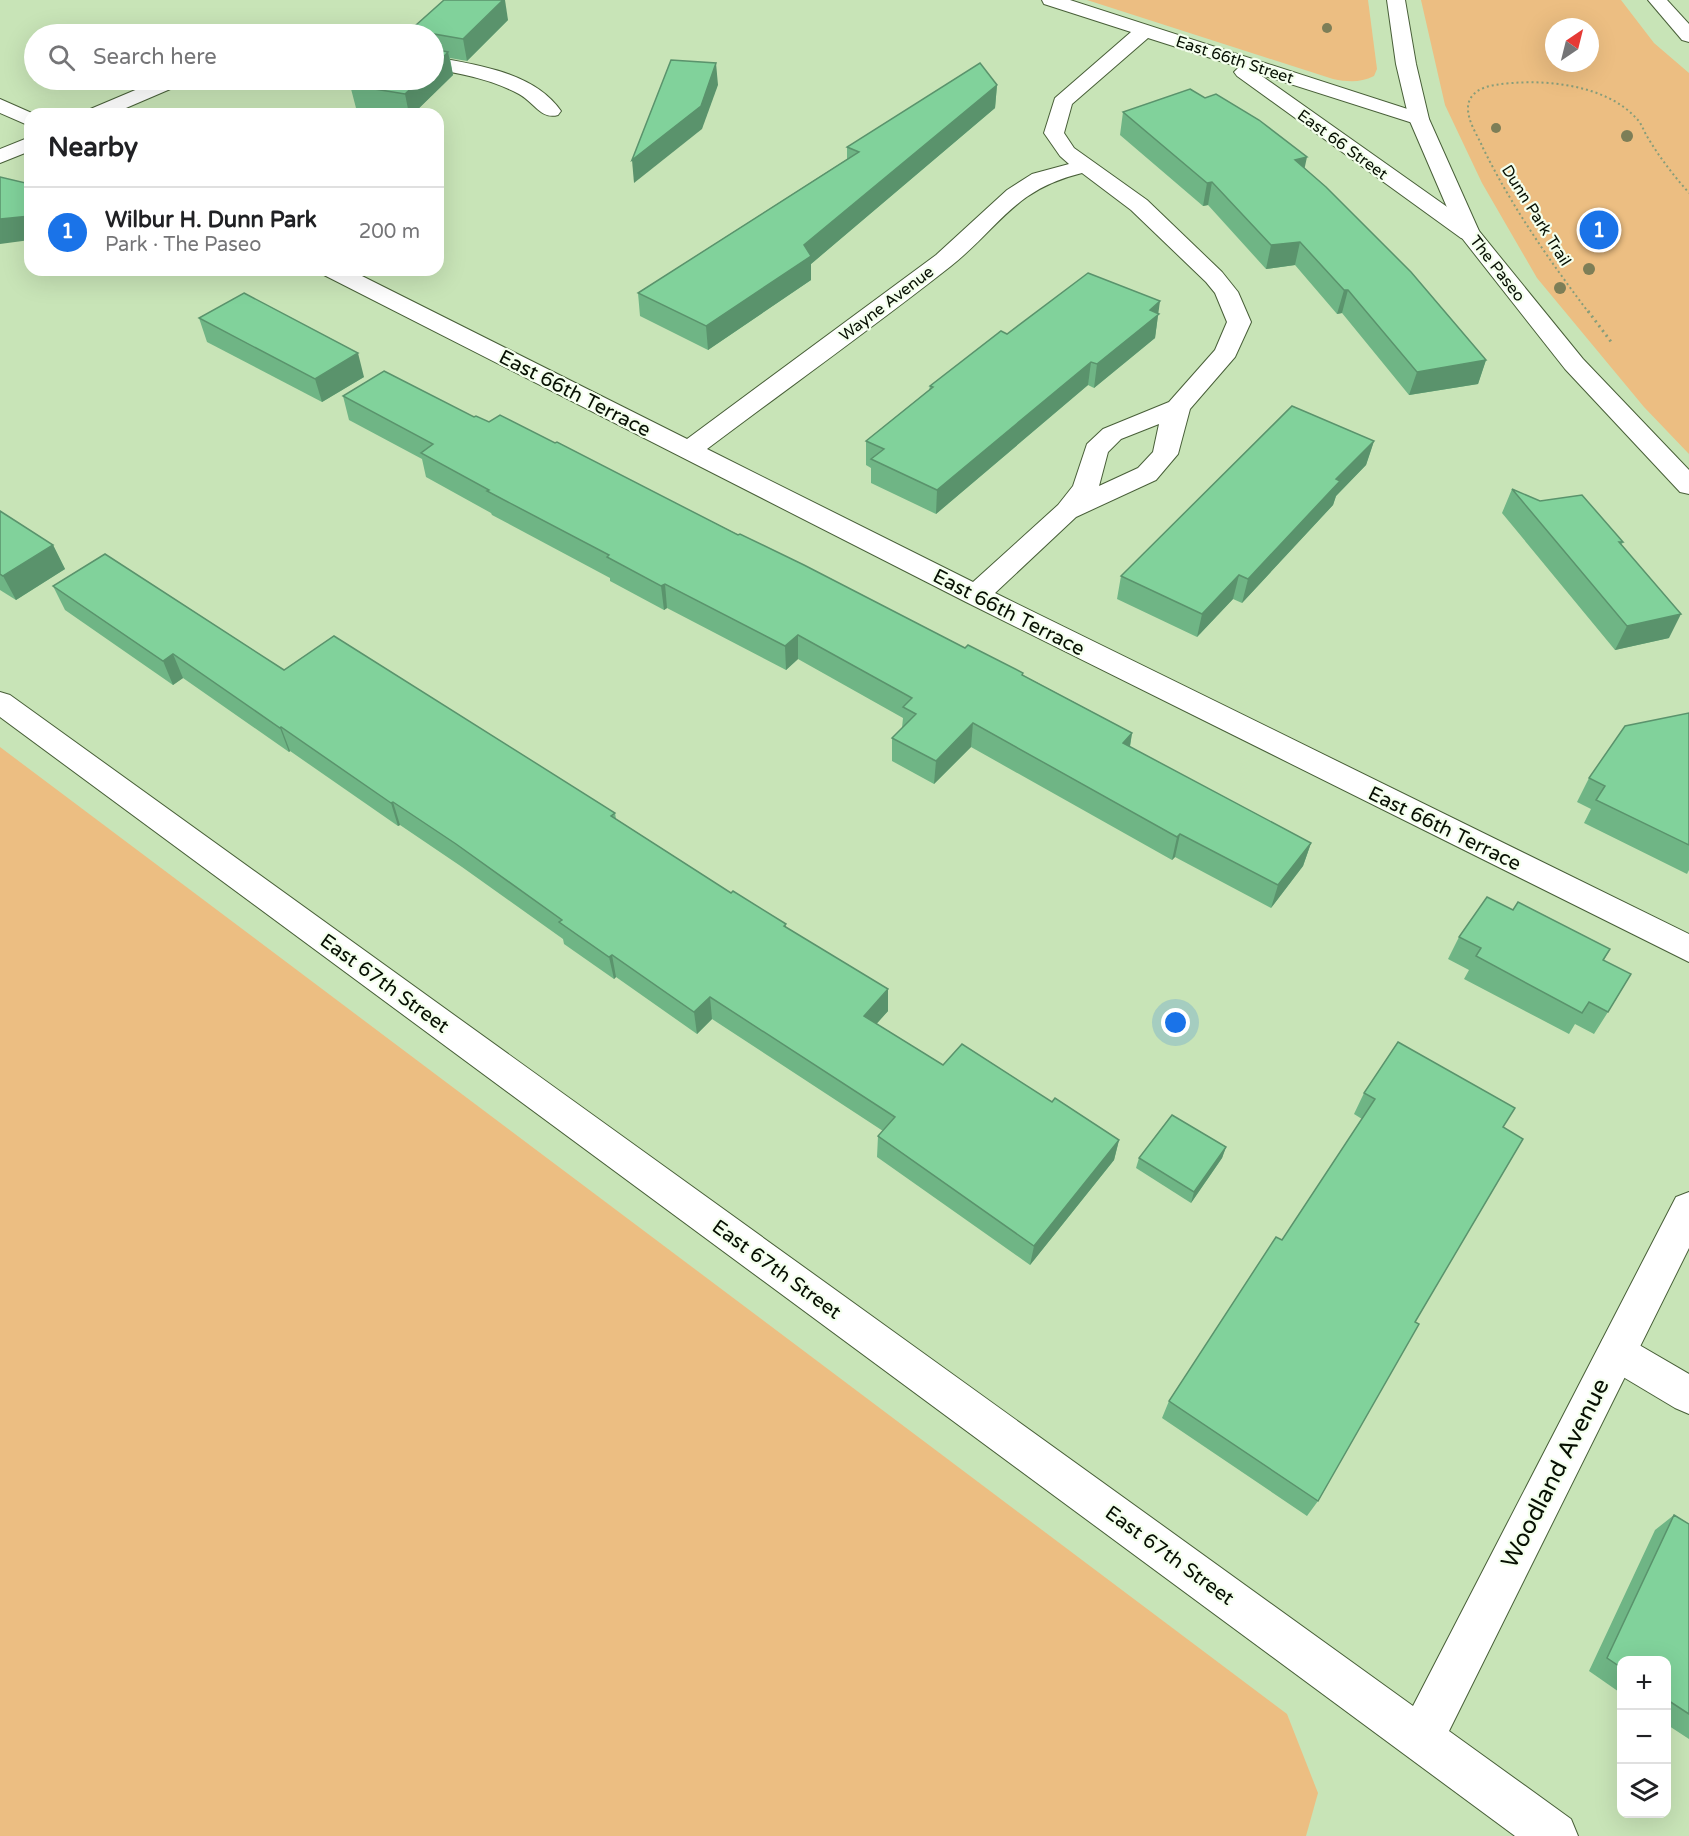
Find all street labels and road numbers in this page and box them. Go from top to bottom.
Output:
street label: East 66th Street [1173,31,1296,88]
street label: East 66 Street [1293,105,1392,184]
street label: Dunn Park Trail [1497,161,1575,270]
street label: The Paseo [1465,232,1529,306]
street label: Wayne Avenue [835,262,938,346]
street label: East 66th Terrace [495,345,654,443]
street label: East 66th Terrace [929,564,1088,662]
street label: East 66th Terrace [1364,781,1525,876]
street label: East 67th Street [315,929,454,1039]
street label: East 67th Street [707,1215,846,1325]
street label: Woodland Avenue [1495,1374,1616,1573]
street label: East 67th Street [1100,1501,1239,1611]

